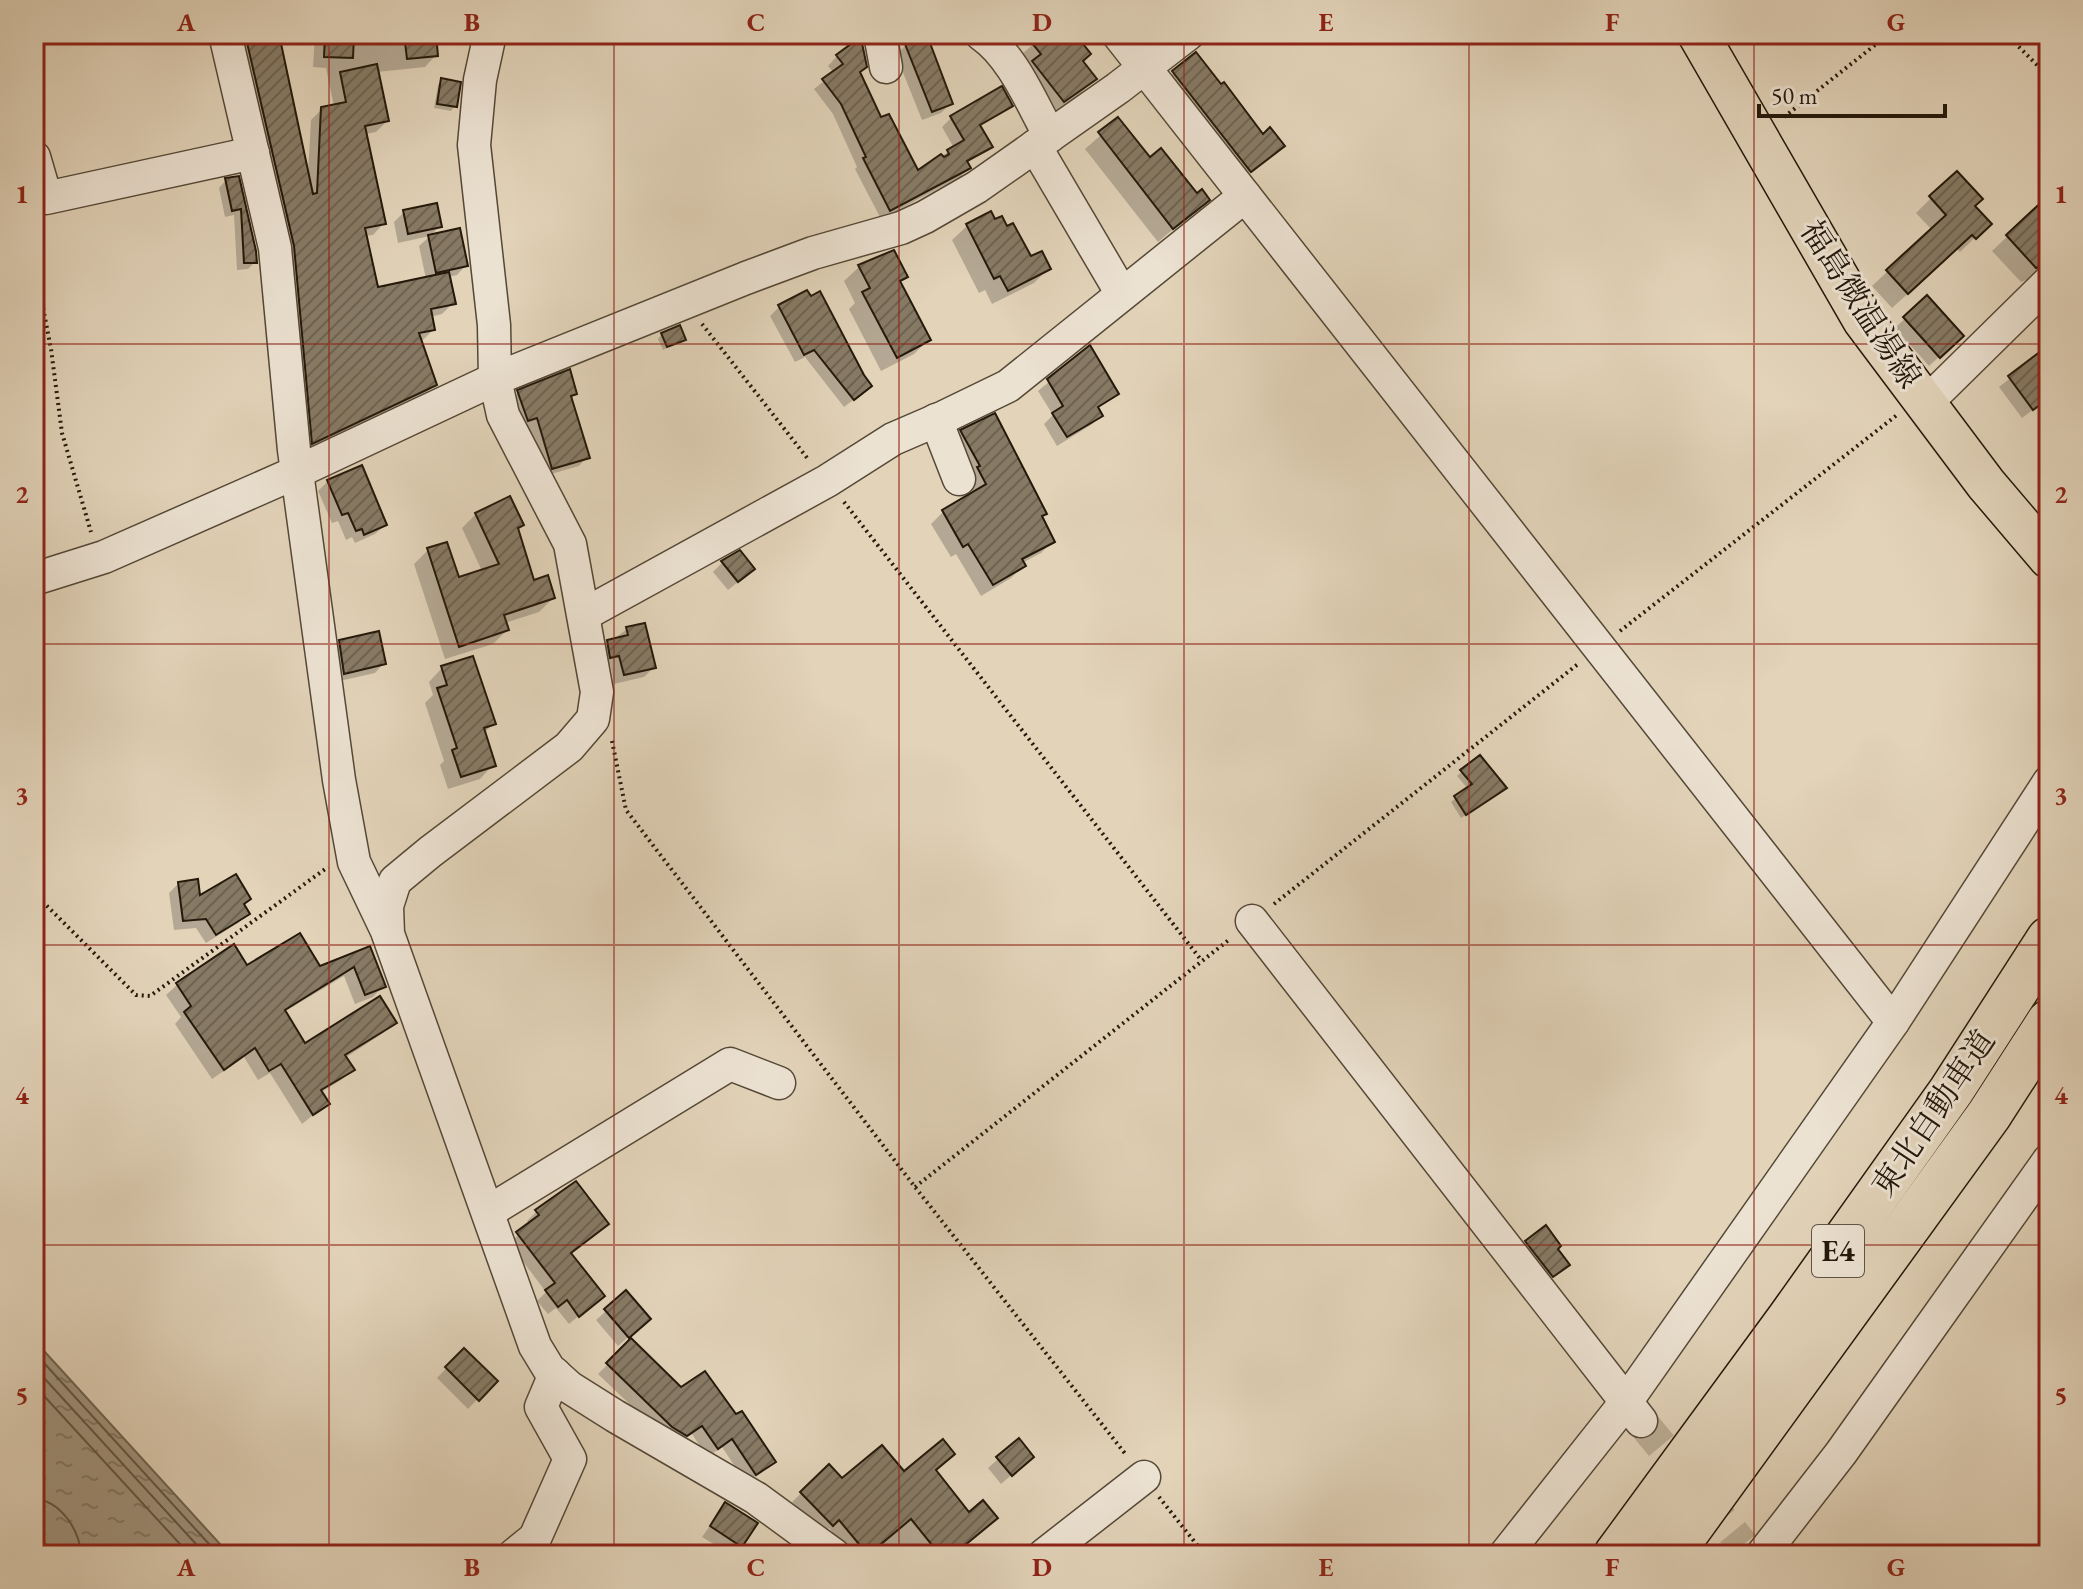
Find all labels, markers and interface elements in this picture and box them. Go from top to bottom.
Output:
text: A [176,5,196,39]
text: B [464,5,480,39]
text: C [747,5,765,39]
text: D [1032,5,1052,39]
text: E [1319,5,1334,39]
text: F [1605,5,1619,39]
text: G [1887,5,1906,39]
scale bar [1759,68,1945,118]
text: 50 m [1771,80,1818,111]
text: 1 [15,177,29,211]
text: 1 [2054,177,2068,211]
street label: 福島微温湯線 [1791,212,1931,396]
text: 2 [15,477,29,511]
text: 2 [2054,477,2068,511]
text: 3 [15,778,29,812]
text: 3 [2054,778,2068,812]
street label: 東北自動車道 [1862,1022,2004,1204]
text: 4 [15,1078,29,1112]
text: 4 [2054,1078,2068,1112]
road number: E4 [1812,1225,1864,1277]
text: 5 [15,1378,29,1412]
text: 5 [2054,1378,2068,1412]
text: A [176,1550,196,1584]
text: B [464,1550,480,1584]
text: C [747,1550,765,1584]
text: D [1032,1550,1052,1584]
text: E [1319,1550,1334,1584]
text: F [1605,1550,1619,1584]
text: G [1887,1550,1906,1584]

